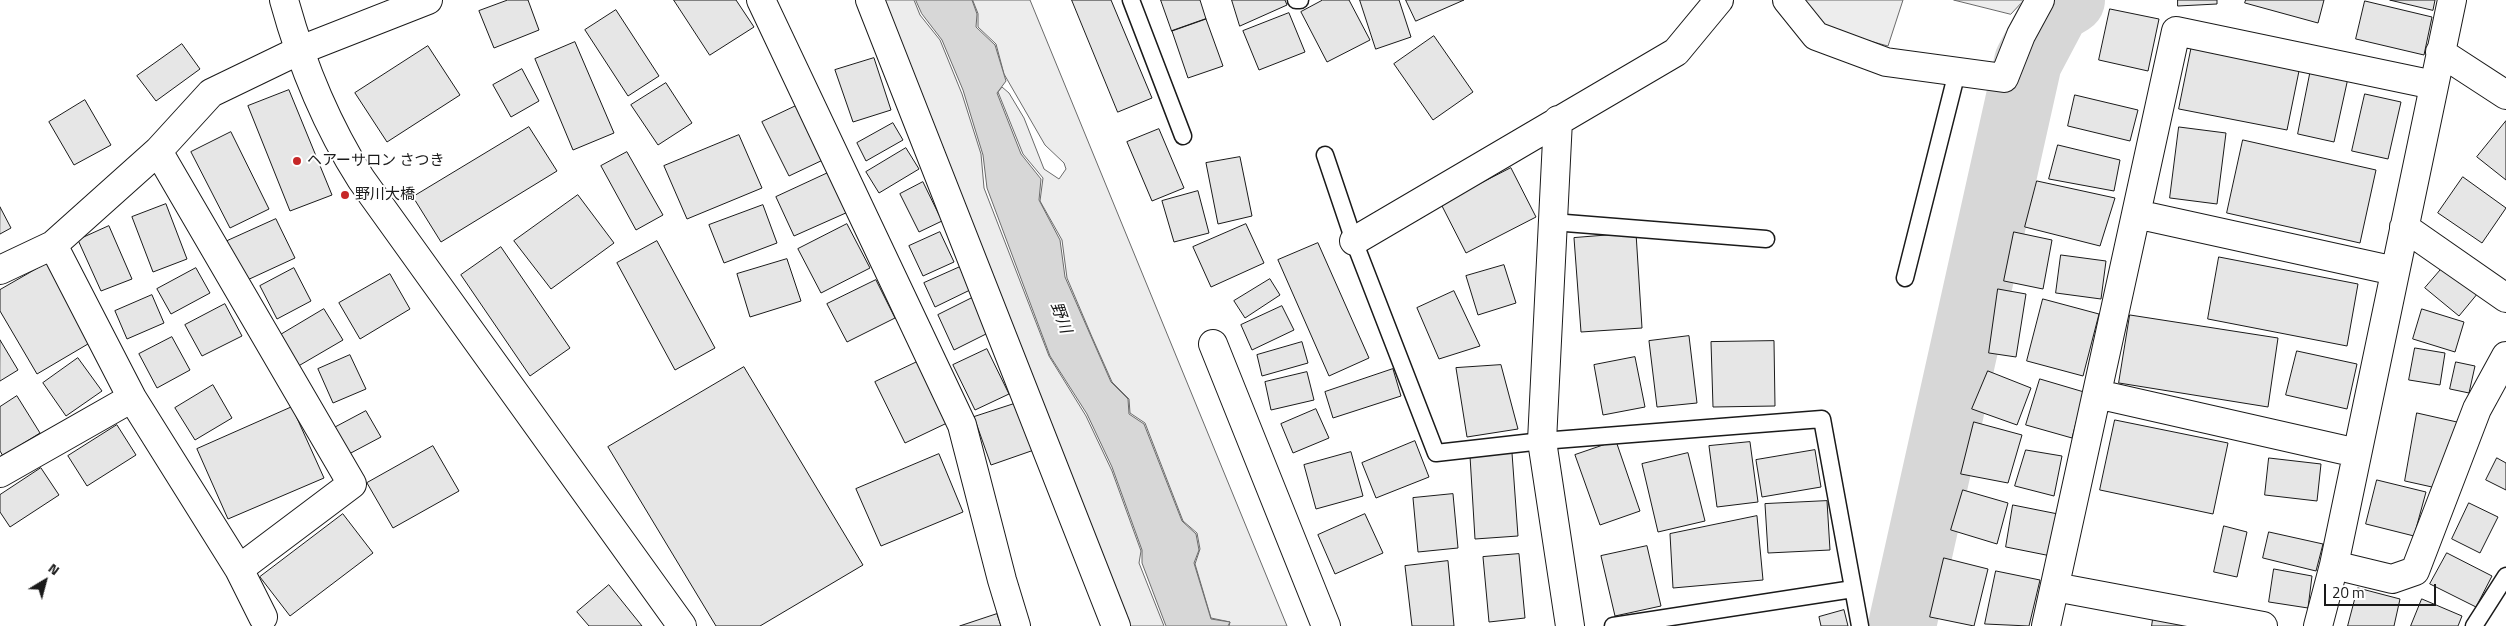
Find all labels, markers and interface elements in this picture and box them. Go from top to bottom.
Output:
place label: ヘアーサロン さつき [307,152,444,170]
marker: ヘアーサロン さつき [291,155,303,167]
place label: 野川大橋 [355,186,415,204]
marker: 野川大橋 [339,189,351,201]
water label: 野川 [1046,300,1074,336]
north arrow [20,556,70,606]
text: N [44,557,65,580]
scale bar [2326,574,2438,606]
text: 20 m [2332,581,2365,604]

